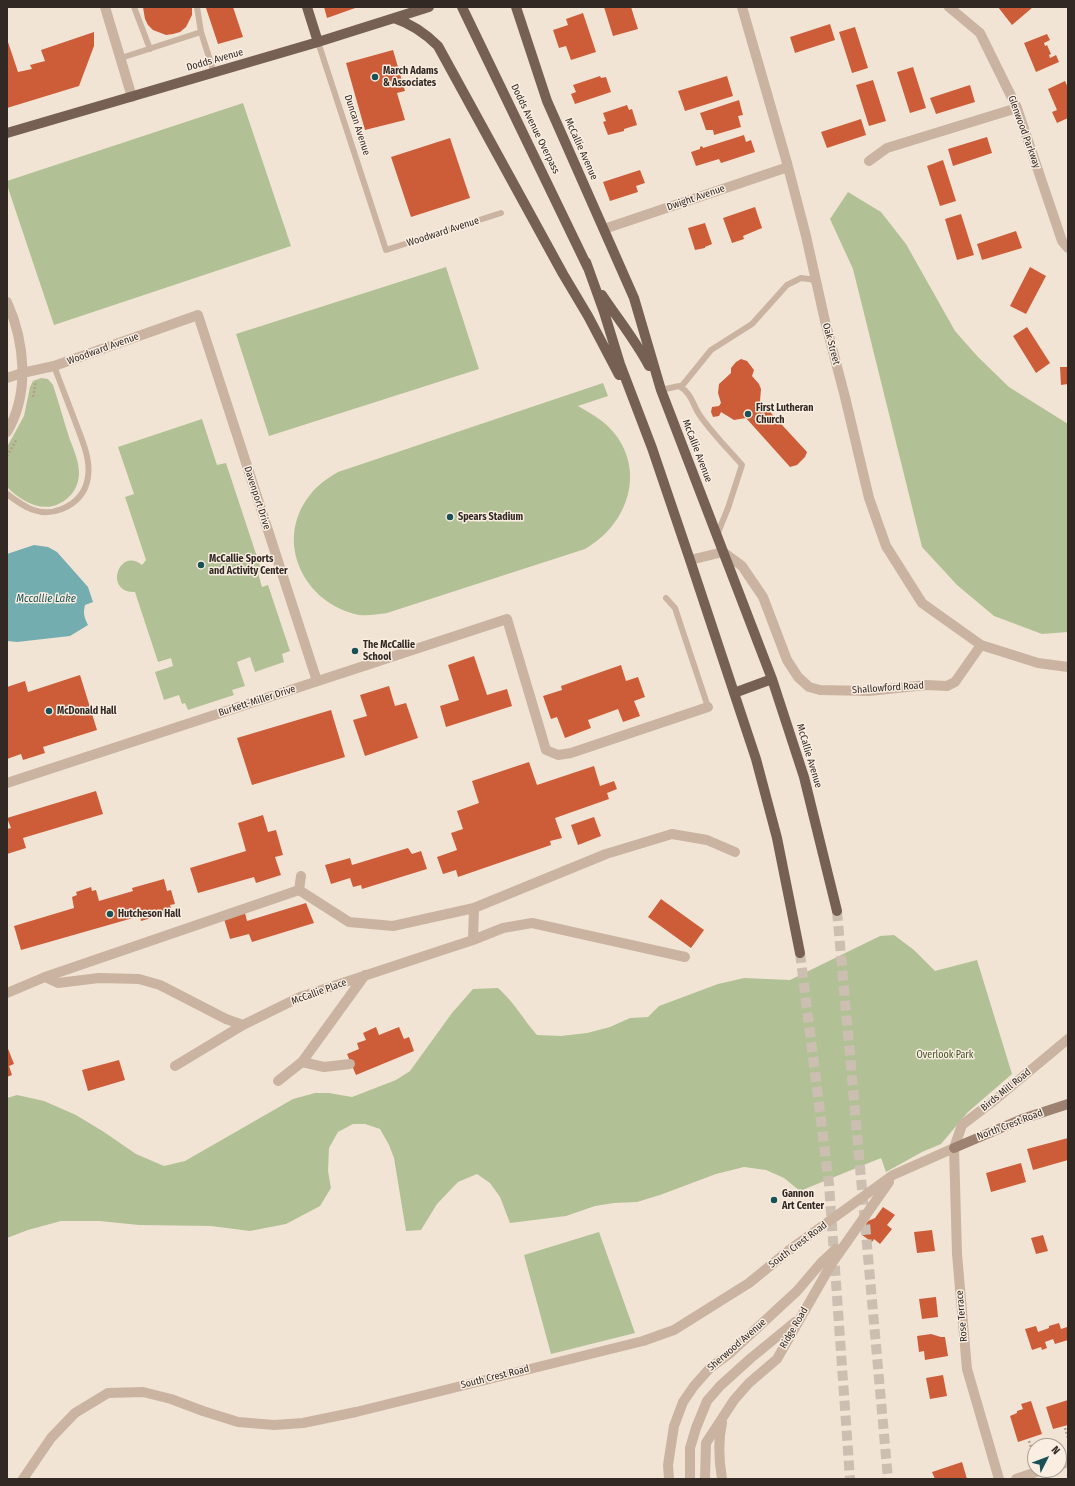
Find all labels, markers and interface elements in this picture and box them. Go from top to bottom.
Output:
street label: Dodds Avenue [185,46,245,74]
place label: March Adams & Associates [383,65,438,88]
marker: March Adams & Associates [370,72,380,82]
street label: Dodds Avenue Overpass [508,82,562,176]
street label: Duncan Avenue [342,93,372,157]
street label: Glenwood Parkway [1005,94,1043,170]
street label: McCallie Avenue [562,116,600,182]
street label: Dwight Avenue [665,182,727,214]
street label: Woodward Avenue [405,215,481,249]
street label: Oak Street [820,322,842,366]
street label: Woodward Avenue [65,330,141,368]
place label: First Lutheran Church [756,402,813,426]
marker: First Lutheran Church [743,409,753,419]
street label: McCallie Avenue [680,418,714,484]
street label: Davenport Drive [241,465,273,531]
place label: Spears Stadium [458,511,523,523]
marker: Spears Stadium [445,512,455,522]
place label: McCallie Sports and Activity Center [209,553,288,576]
marker: McCallie Sports and Activity Center [196,560,206,570]
water label: Mccallie Lake [16,592,76,606]
place label: The McCallie School [363,639,415,662]
marker: The McCallie School [350,646,360,656]
street label: Shallowford Road [852,680,924,696]
street label: Burkett-Miller Drive [217,683,297,719]
place label: McDonald Hall [57,705,117,717]
marker: McDonald Hall [44,706,54,716]
street label: McCallie Avenue [794,723,824,789]
place label: Hutcheson Hall [118,908,181,920]
marker: Hutcheson Hall [105,909,115,919]
street label: McCallie Place [290,976,348,1008]
park label: Overlook Park [917,1049,973,1061]
street label: Birds Mill Road [978,1066,1034,1114]
street label: North Crest Road [975,1107,1045,1143]
place label: Gannon Art Center [782,1188,824,1212]
marker: Gannon Art Center [769,1195,779,1205]
street label: South Crest Road [766,1219,830,1271]
street label: Rose Terrace [954,1290,970,1342]
street label: Ridge Road [777,1305,811,1351]
street label: Sherwood Avenue [705,1316,769,1374]
street label: South Crest Road [460,1363,530,1391]
north arrow [1027,1438,1067,1478]
text: N [1049,1444,1063,1457]

